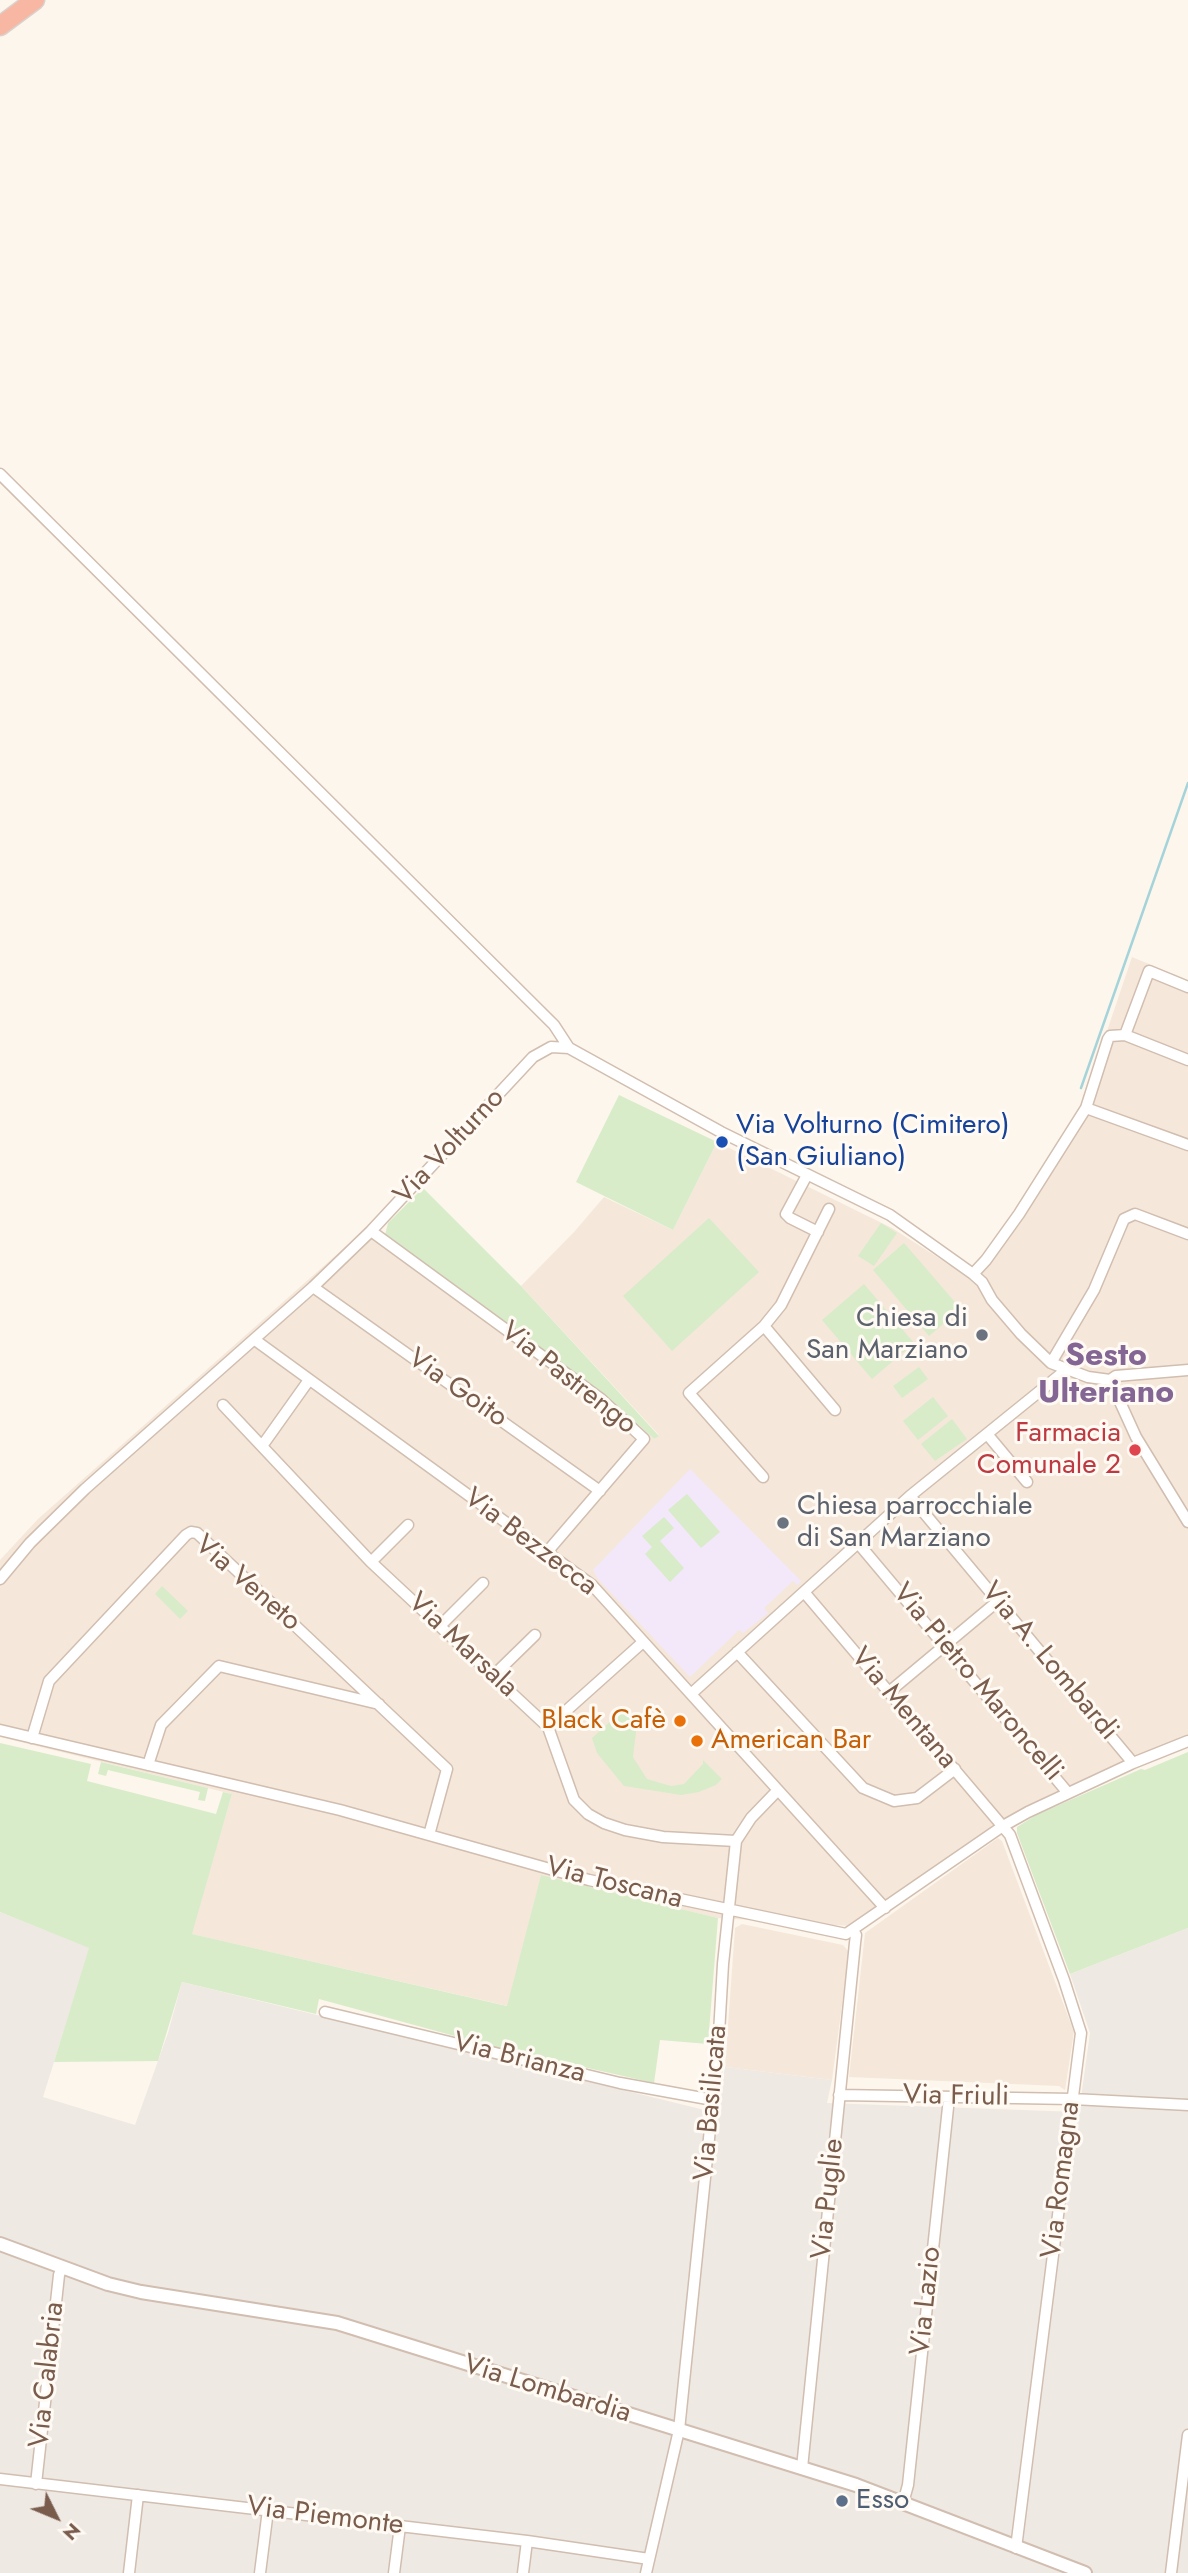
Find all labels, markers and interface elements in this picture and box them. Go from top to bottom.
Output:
street label: Via Volturno [388,1082,512,1212]
place label: Via Volturno (Cimitero) (San Giuliano) [736,1109,1010,1175]
marker: Via Volturno (Cimitero) (San Giuliano) [714,1134,730,1150]
place label: Chiesa di San Marziano [806,1302,968,1368]
street label: Via Pastrengo [493,1316,643,1442]
marker: Chiesa di San Marziano [974,1327,990,1343]
district label: Sesto Ulteriano [1038,1338,1174,1413]
street label: Via Goito [401,1343,513,1435]
place label: Farmacia Comunale 2 [977,1417,1121,1483]
marker: Farmacia Comunale 2 [1127,1442,1143,1458]
street label: Via Bezzecca [457,1482,603,1604]
place label: Chiesa parrocchiale di San Marziano [797,1490,1032,1556]
marker: Chiesa parrocchiale di San Marziano [775,1515,791,1531]
street label: Via Veneto [187,1529,307,1639]
street label: Via A. Lombardi [973,1576,1125,1748]
street label: Via Pietro Maroncelli [885,1577,1069,1789]
street label: Via Marsala [400,1587,524,1705]
street label: Via Mentana [843,1642,963,1776]
place label: Black Cafè [541,1704,666,1738]
marker: Black Cafè [672,1713,688,1729]
place label: American Bar [711,1724,871,1758]
marker: American Bar [689,1733,705,1749]
street label: Via Toscana [542,1851,686,1917]
street label: Via Basilicata [688,2024,736,2182]
street label: Via Brianza [450,2026,588,2092]
street label: Via Friuli [903,2079,1009,2115]
street label: Via Romagna [1036,2100,1088,2260]
street label: Via Puglie [806,2137,852,2261]
street label: Via Lazio [905,2245,949,2357]
street label: Via Calabria [24,2300,72,2450]
street label: Via Lombardia [459,2349,635,2431]
north arrow [21,2482,91,2552]
place label: Esso [856,2484,909,2518]
street label: Via Piemonte [245,2491,405,2543]
marker: Esso [834,2493,850,2509]
text: N [57,2517,87,2546]

